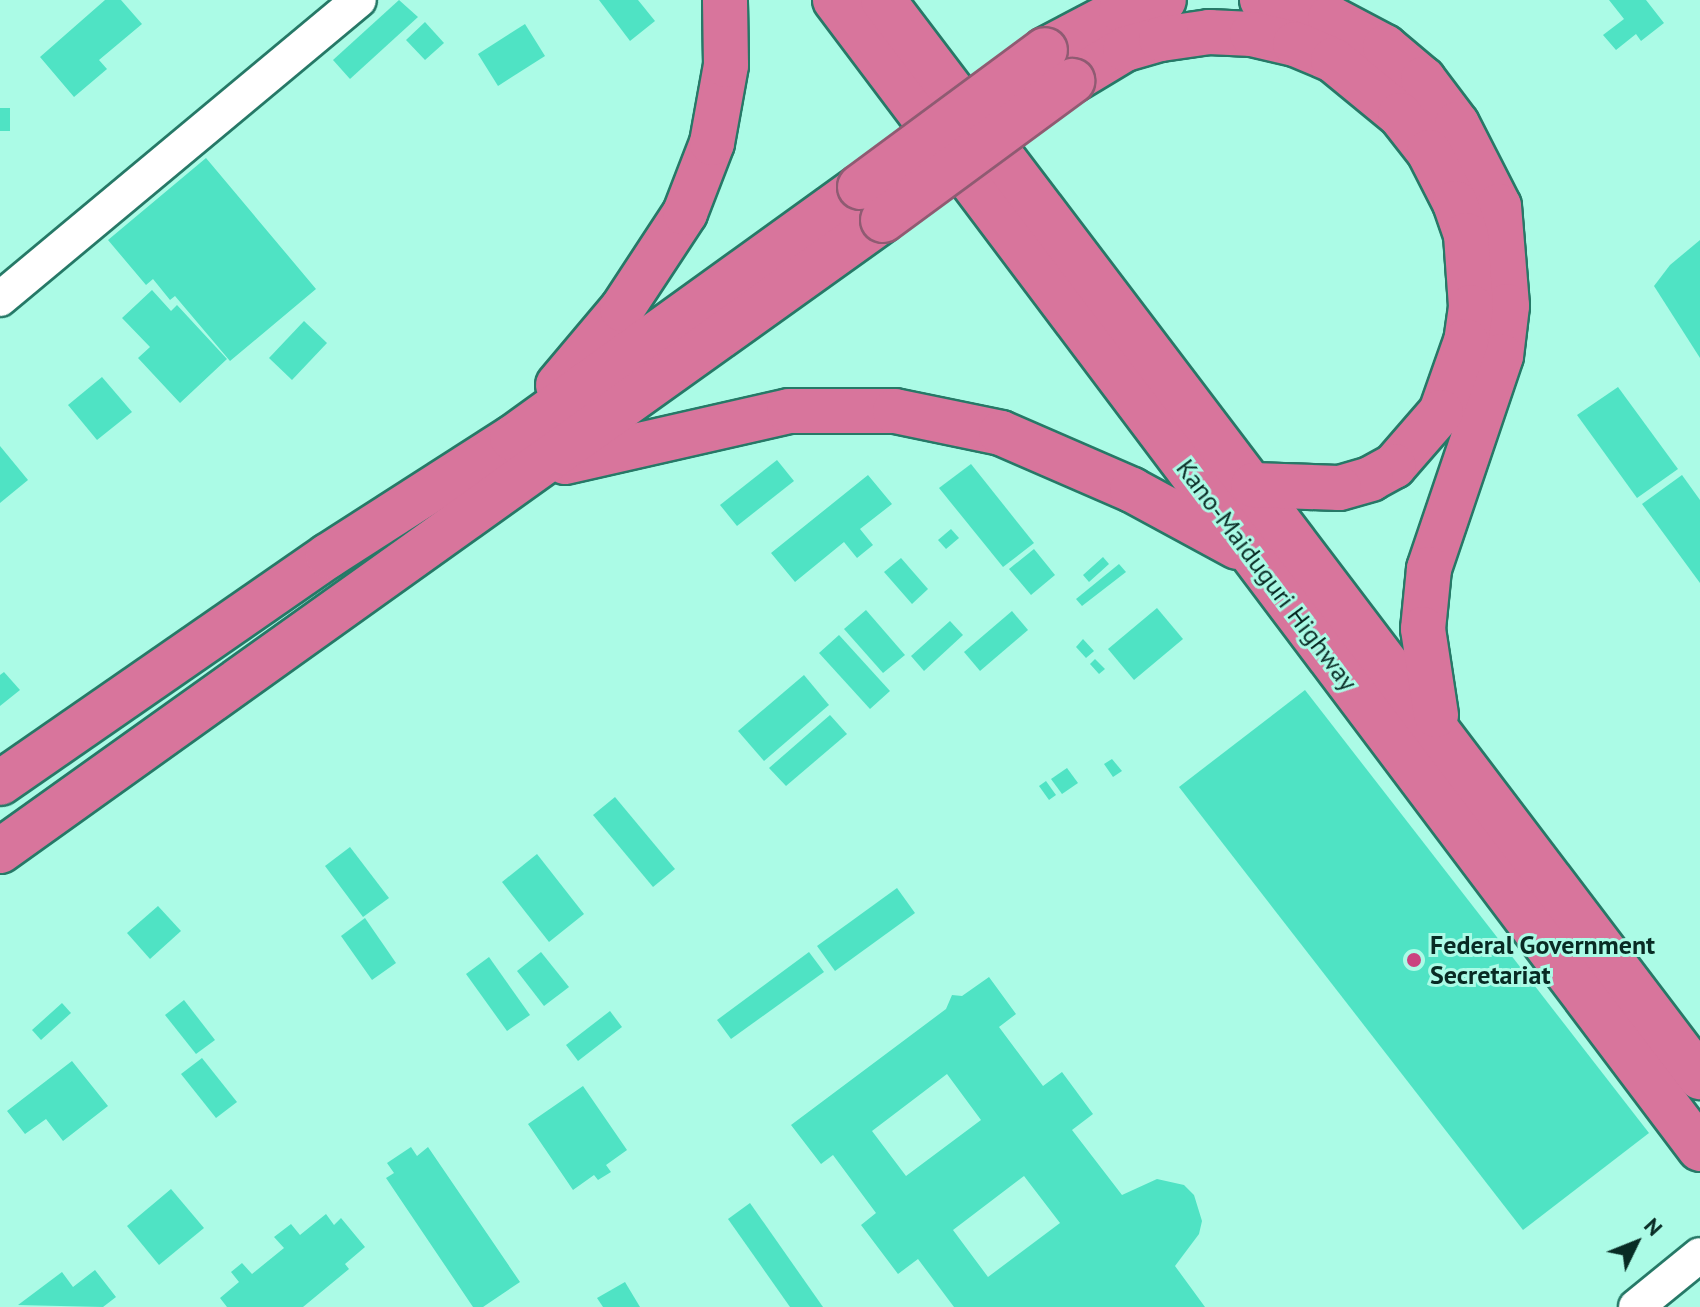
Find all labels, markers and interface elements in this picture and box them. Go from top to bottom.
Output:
street label: Kano-Maiduguri Highway [1170,453,1364,697]
place label: Federal Government Secretariat [1430,929,1655,990]
marker: Federal Government Secretariat [1405,951,1423,969]
north arrow [1596,1203,1676,1283]
text: N [1638,1212,1669,1241]

